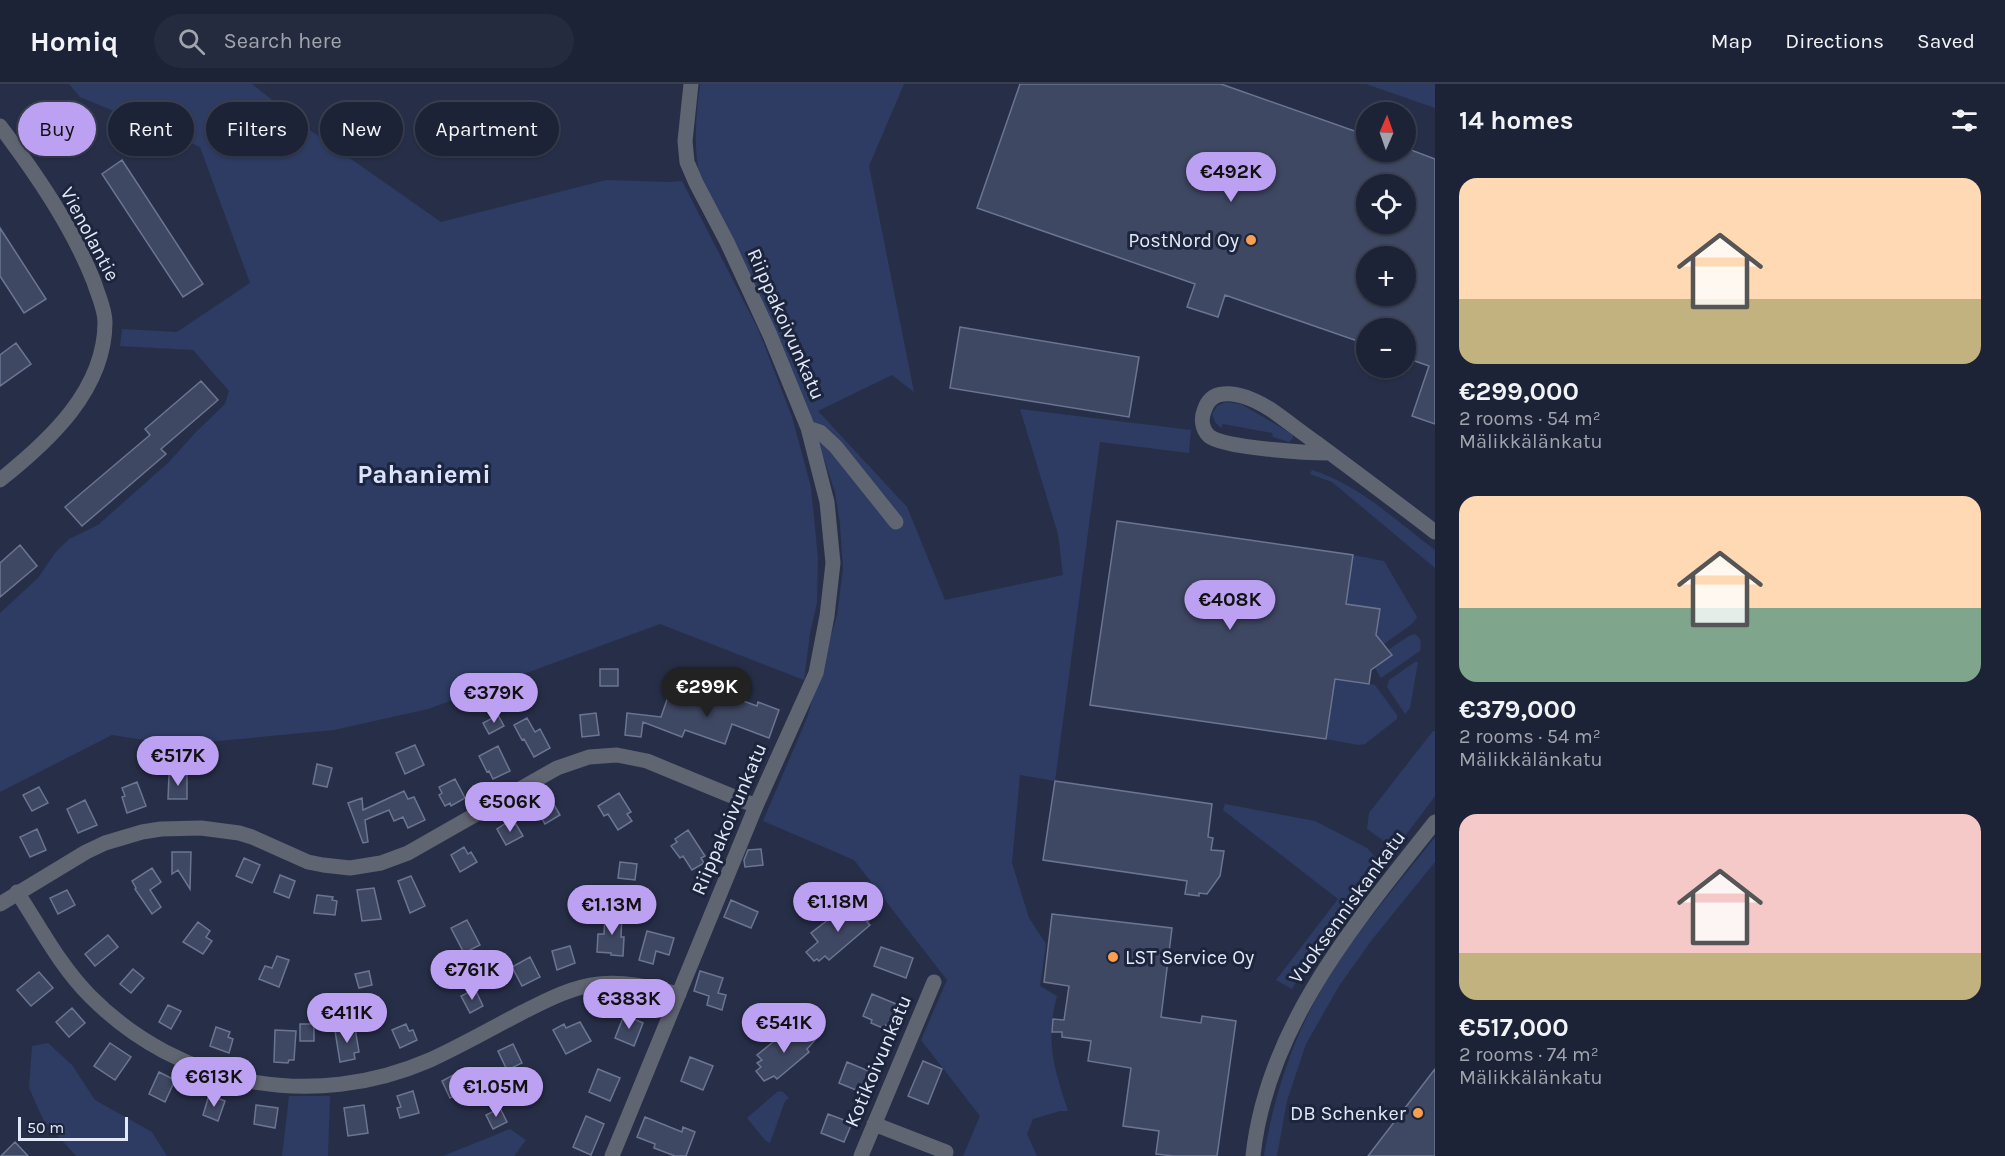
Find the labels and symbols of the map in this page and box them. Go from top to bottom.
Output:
north arrow [1356,102,1416,162]
pin: €492K [1189,152,1273,203]
street label: Vienolantie [56,183,124,285]
place label: PostNord Oy [1128,229,1239,252]
marker: PostNord Oy [1244,233,1258,247]
street label: Riippakoivunkatu [742,245,830,403]
district label: Pahaniemi [357,459,491,490]
pin: €408K [1188,580,1272,631]
pin: €299K [665,667,749,718]
pin: €379K [452,673,536,724]
pin: €517K [136,736,220,787]
street label: Riippakoivunkatu [687,740,771,898]
pin: €506K [468,782,552,833]
street label: Vuoksenniskankatu [1284,826,1410,988]
pin: €1.18M [789,882,887,933]
pin: €1.13M [563,885,661,936]
place label: LST Service Oy [1125,946,1254,969]
pin: €761K [430,950,514,1001]
marker: LST Service Oy [1106,950,1120,964]
pin: €383K [587,979,671,1030]
street label: Kotikoivunkatu [840,992,916,1130]
pin: €411K [305,993,389,1044]
pin: €541K [742,1003,826,1054]
pin: €613K [172,1057,256,1108]
pin: €1.05M [447,1067,545,1118]
place label: DB Schenker [1290,1102,1407,1125]
marker: DB Schenker [1411,1106,1425,1120]
scale bar [18,1114,128,1142]

